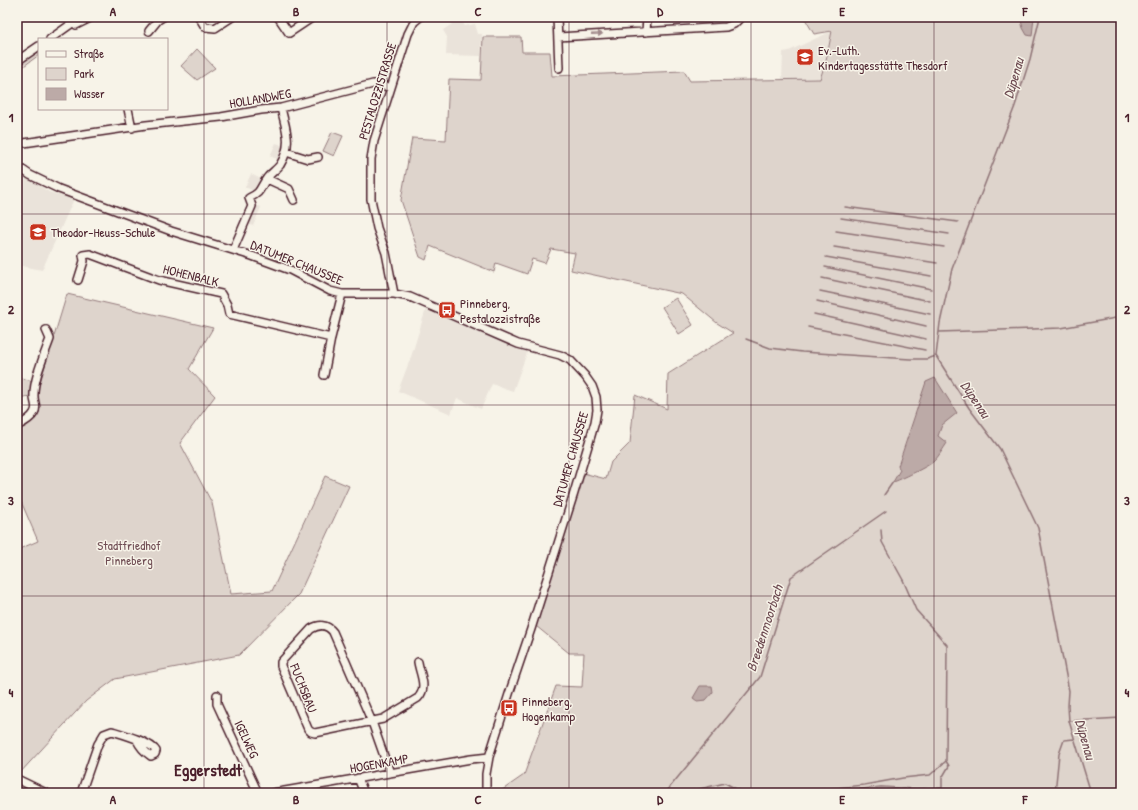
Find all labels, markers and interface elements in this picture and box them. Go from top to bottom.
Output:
text: A [110,2,117,20]
text: B [293,2,300,20]
text: C [474,2,482,20]
text: D [657,2,664,20]
text: E [839,2,845,20]
text: F [1022,2,1029,20]
one-way arrow [591,31,603,38]
legend [38,38,168,110]
street label: PESTALOZZISTRASSE [354,40,400,142]
place label: Ev.-Luth. Kindertagesstätte Thesdorf [818,41,948,74]
text: Straße [74,45,104,62]
school or university icon: Ev.-Luth. Kindertagesstätte Thesdorf [795,47,815,67]
water label: Düpenau [998,54,1029,101]
text: Park [74,65,94,82]
street label: HOLLANDWEG [228,84,293,112]
text: Wasser [74,85,105,102]
text: 1 [9,108,14,126]
text: 1 [1125,108,1130,126]
school or university icon: Theodor-Heuss-Schule [28,222,48,242]
place label: Theodor-Heuss-Schule [51,223,156,241]
street label: DATUMER CHAUSSEE [248,235,346,289]
street label: HOHENBALK [161,259,221,291]
place label: Pinneberg, Pestalozzistraße [460,294,540,327]
text: 2 [8,300,15,318]
bus stop icon: Pinneberg, Pestalozzistraße [437,300,457,320]
text: 2 [1124,300,1131,318]
water label: Düpenau [956,377,996,423]
street label: DATUMER CHAUSSEE [548,409,592,509]
text: 3 [8,491,14,509]
text: 3 [1124,491,1130,509]
park label: Stadtfriedhof Pinneberg [97,536,161,569]
water label: Breedenmoorbach [741,581,787,674]
street label: FUCHSBAU [286,660,322,715]
text: 4 [9,683,14,701]
text: 4 [1125,683,1130,701]
place label: Pinneberg, Hogenkamp [522,692,575,725]
bus stop icon: Pinneberg, Hogenkamp [499,698,519,718]
street label: IGELWEG [230,717,264,762]
water label: Düpenau [1070,717,1101,763]
street label: HOGENKAMP [348,749,410,777]
district label: Eggerstedt [174,758,243,782]
text: A [110,790,117,808]
text: B [293,790,300,808]
text: C [474,790,482,808]
text: D [657,790,664,808]
text: E [839,790,845,808]
text: F [1022,790,1029,808]

